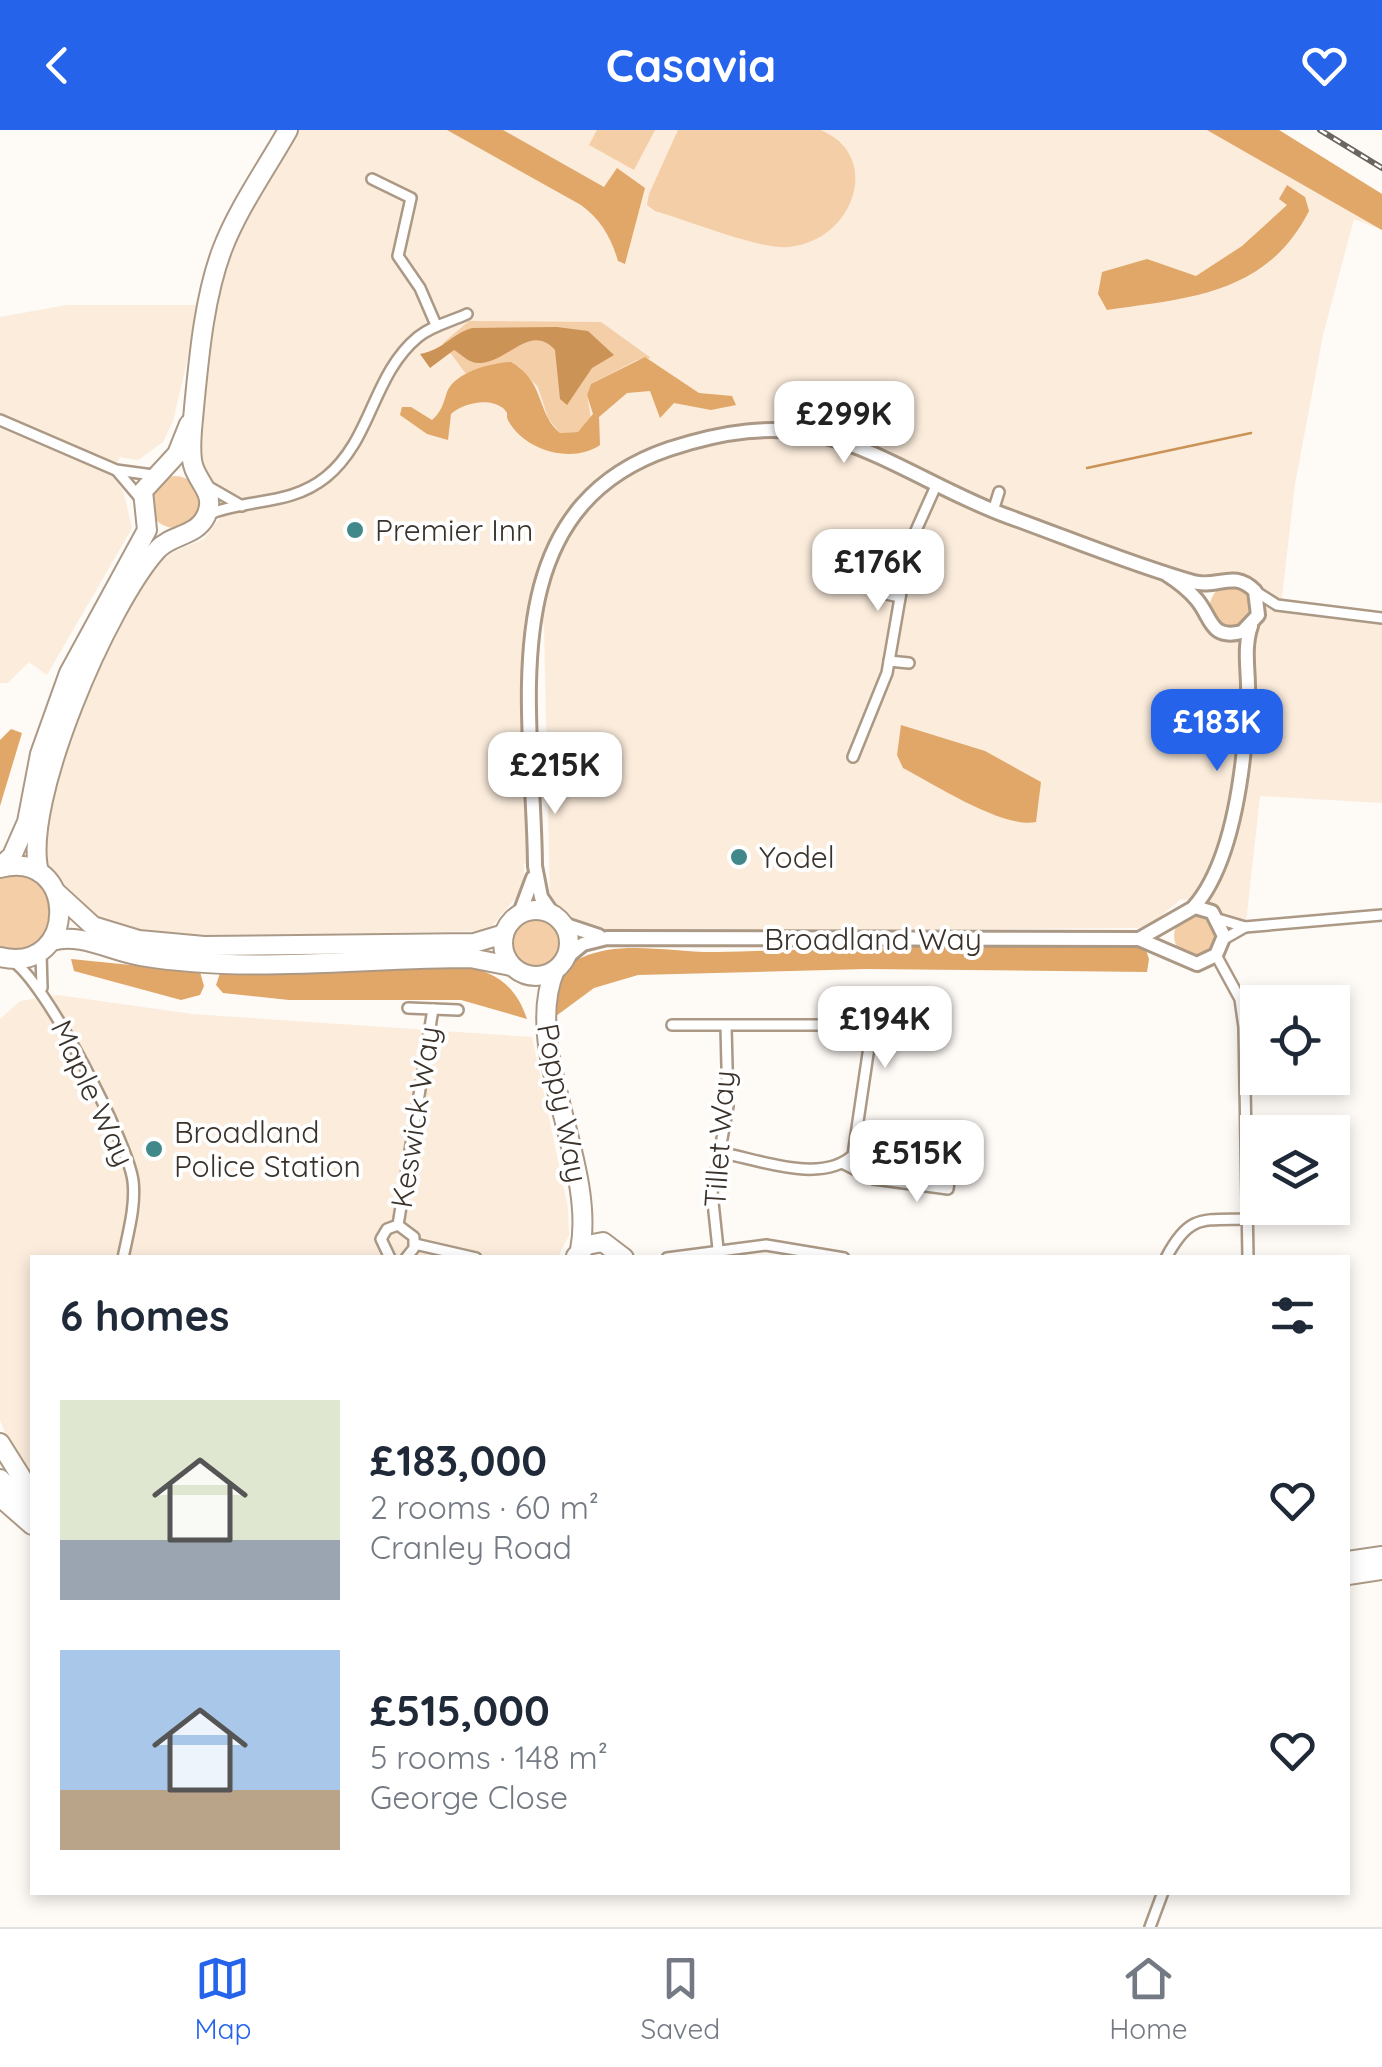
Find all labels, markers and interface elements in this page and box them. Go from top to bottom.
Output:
text: Casavia [606,37,776,93]
icon: back [30,38,85,93]
icon: heart [1297,38,1352,93]
pin: £299K [774,381,914,466]
text: £299K [796,393,892,433]
place label: Premier Inn [375,511,533,549]
marker: Premier Inn [344,519,366,541]
pin: £176K [808,529,948,614]
text: £176K [834,541,922,581]
pin: £183K [1147,689,1287,774]
text: £183K [1173,701,1261,741]
pin: £215K [485,732,625,817]
text: £215K [510,744,600,784]
place label: Yodel [759,838,835,876]
marker: Yodel [728,846,750,868]
street label: Broadland Way [764,920,982,958]
map controls [1240,985,1350,1225]
button: locate [1240,985,1350,1095]
pin: £194K [815,986,955,1071]
text: £194K [840,998,930,1038]
street label: Maple Way [43,1014,143,1172]
street label: Poppy Way [529,1020,597,1186]
street label: Keswick Way [382,1023,448,1211]
street label: Tillet Way [695,1069,743,1209]
place label: Broadland Police Station [174,1113,361,1185]
button: layers [1240,1115,1350,1225]
pin: £515K [847,1120,987,1205]
text: £515K [872,1132,962,1172]
marker: Broadland Police Station [143,1138,165,1160]
icon: filters [1265,1288,1320,1343]
text: 6 homes [60,1289,230,1342]
text: £183,000 [370,1434,547,1487]
icon: home [140,1440,260,1560]
icon: heart [1265,1473,1320,1528]
text: 2 rooms · 60 m² [370,1487,599,1527]
text: Cranley Road [370,1527,572,1567]
text: £515,000 [370,1684,550,1737]
icon: home [140,1690,260,1810]
icon: heart [1265,1723,1320,1778]
text: 5 rooms · 148 m² [370,1737,608,1777]
text: George Close [370,1777,568,1817]
tab: Map [194,1951,252,2046]
tab: Saved [640,1951,720,2046]
tab: Home [1109,1951,1188,2046]

